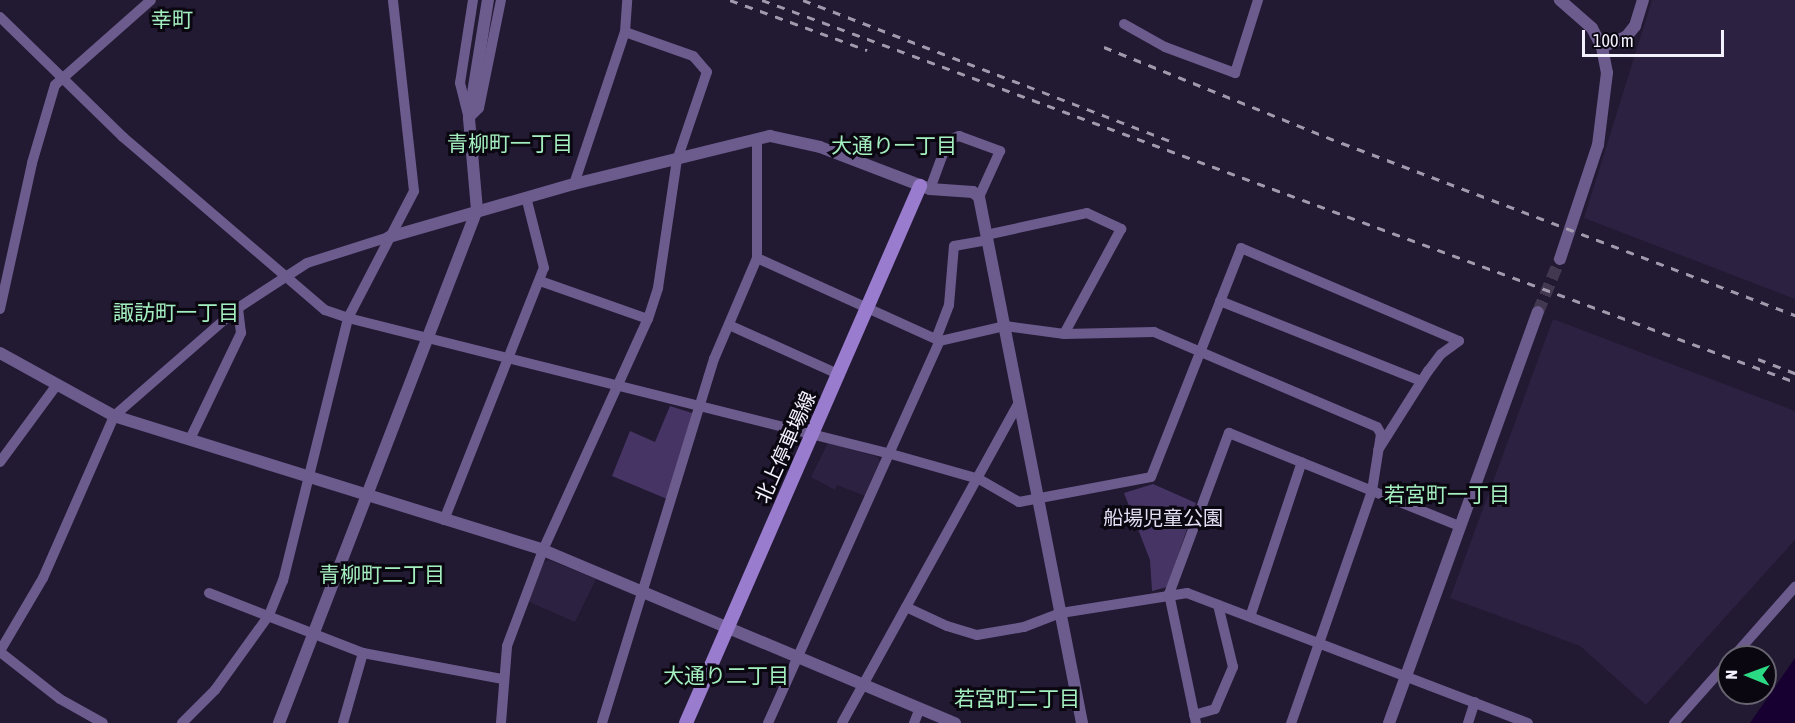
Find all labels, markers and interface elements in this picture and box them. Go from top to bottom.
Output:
district label: 幸町 [151,6,193,32]
scale bar [1585,18,1728,56]
text: 100 m [1593,30,1634,51]
district label: 青柳町一丁目 [447,130,573,156]
district label: 大通り一丁目 [831,132,957,158]
district label: 諏訪町一丁目 [113,299,239,325]
street label: 北上停車場線 [750,387,820,507]
district label: 若宮町一丁目 [1384,481,1510,507]
park label: 船場児童公園 [1103,505,1223,529]
district label: 青柳町二丁目 [319,561,445,587]
north arrow [1717,645,1777,705]
district label: 大通り二丁目 [663,662,789,688]
text: N [1722,670,1740,680]
district label: 若宮町二丁目 [954,685,1080,711]

